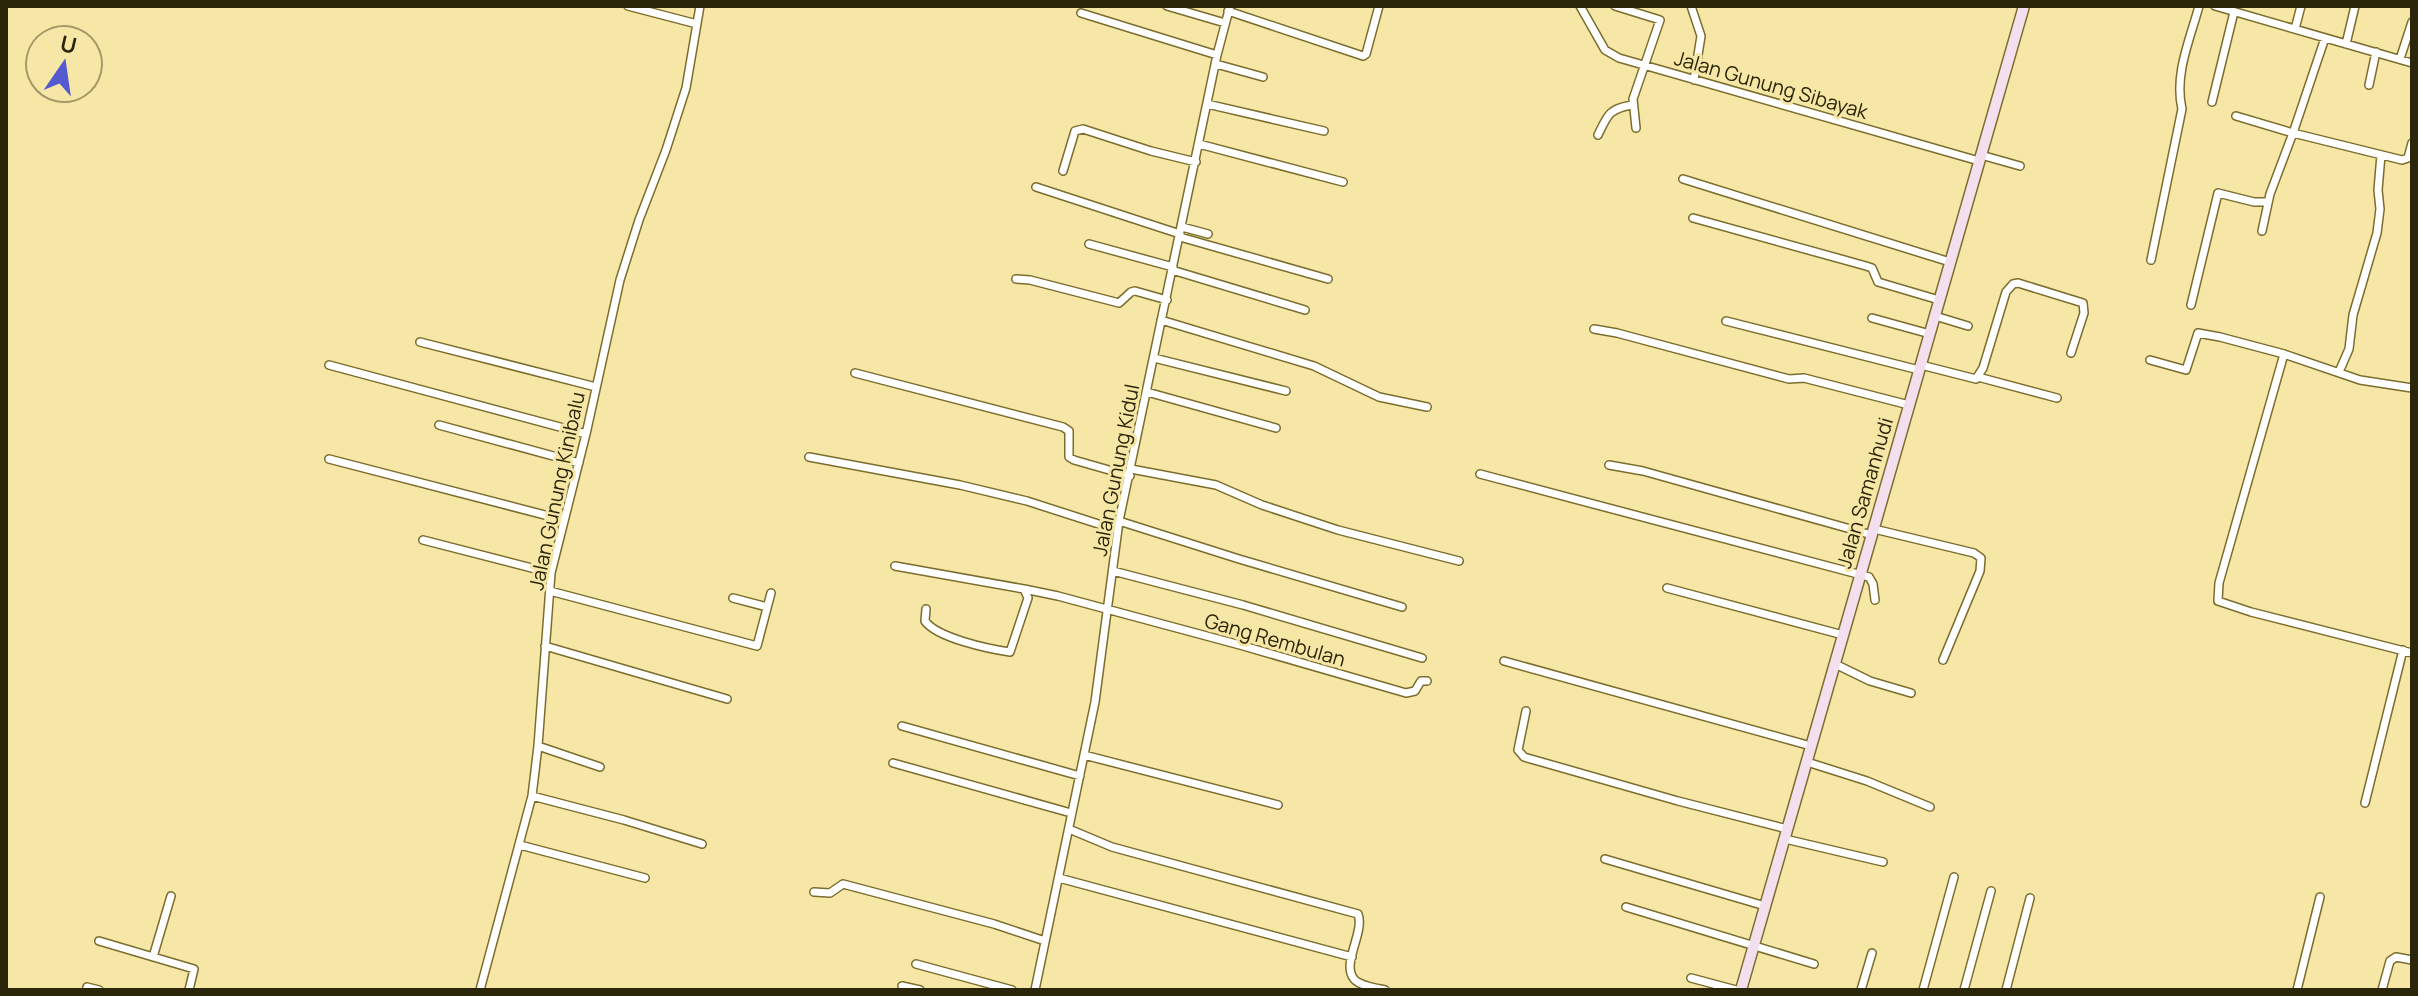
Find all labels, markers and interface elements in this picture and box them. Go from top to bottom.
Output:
north arrow [24,24,104,104]
text: U [57,28,80,61]
street label: Jalan Gunung Sibayak [1671,44,1872,125]
street label: Jalan Gunung Kidul [1086,382,1145,558]
street label: Jalan Gunung Kinibalu [522,389,591,593]
street label: Jalan Samanhudi [1830,414,1899,571]
street label: Gang Rembulan [1202,607,1349,673]

